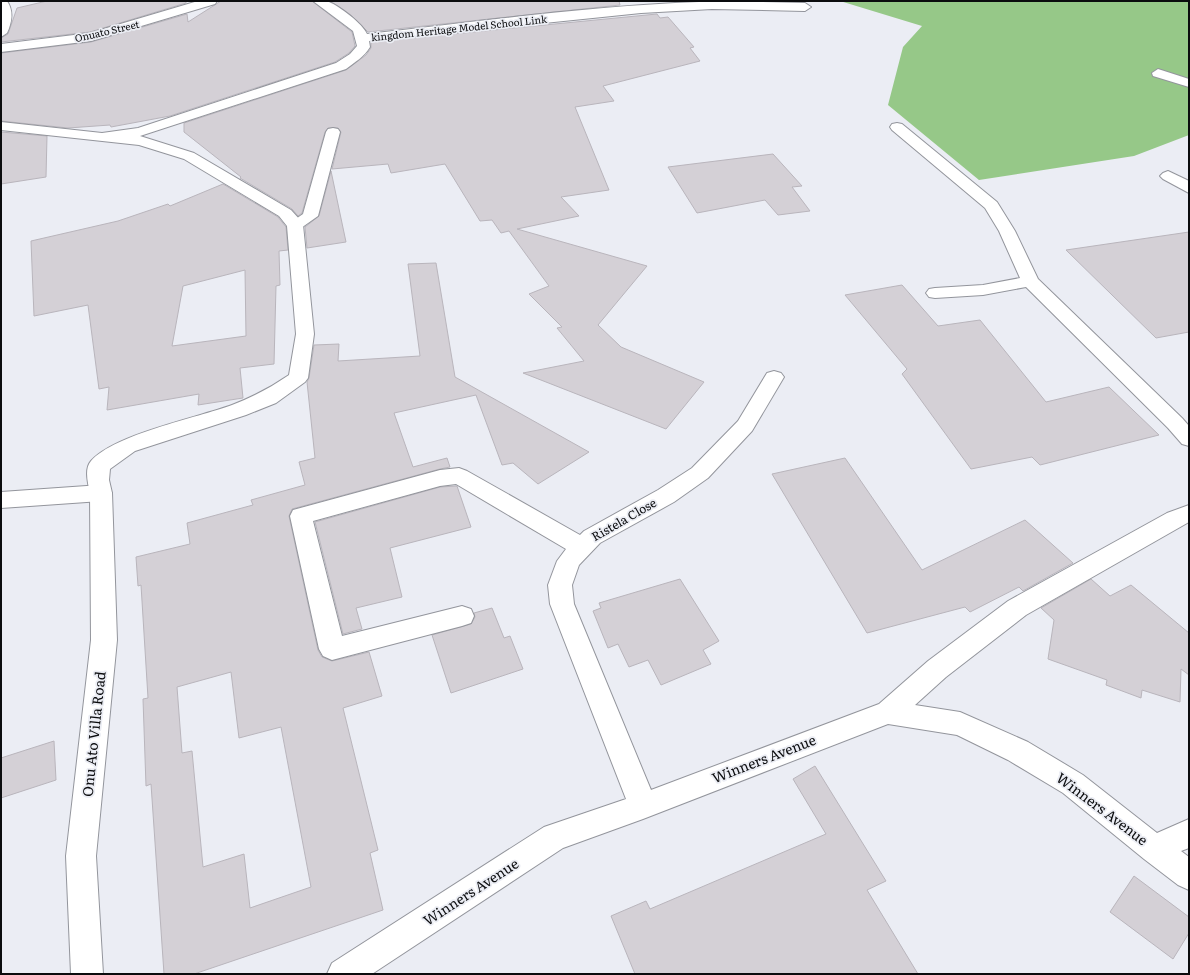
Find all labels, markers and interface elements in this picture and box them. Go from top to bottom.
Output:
street label: kingdom Heritage Model School Link [370,11,549,44]
street label: Onuato Street [73,16,141,45]
street label: Ristela Close [588,493,659,545]
street label: Onu Ato Villa Road [76,670,110,798]
street label: Winners Avenue [709,729,819,787]
street label: Winners Avenue [1053,767,1153,849]
street label: Winners Avenue [419,853,522,930]

